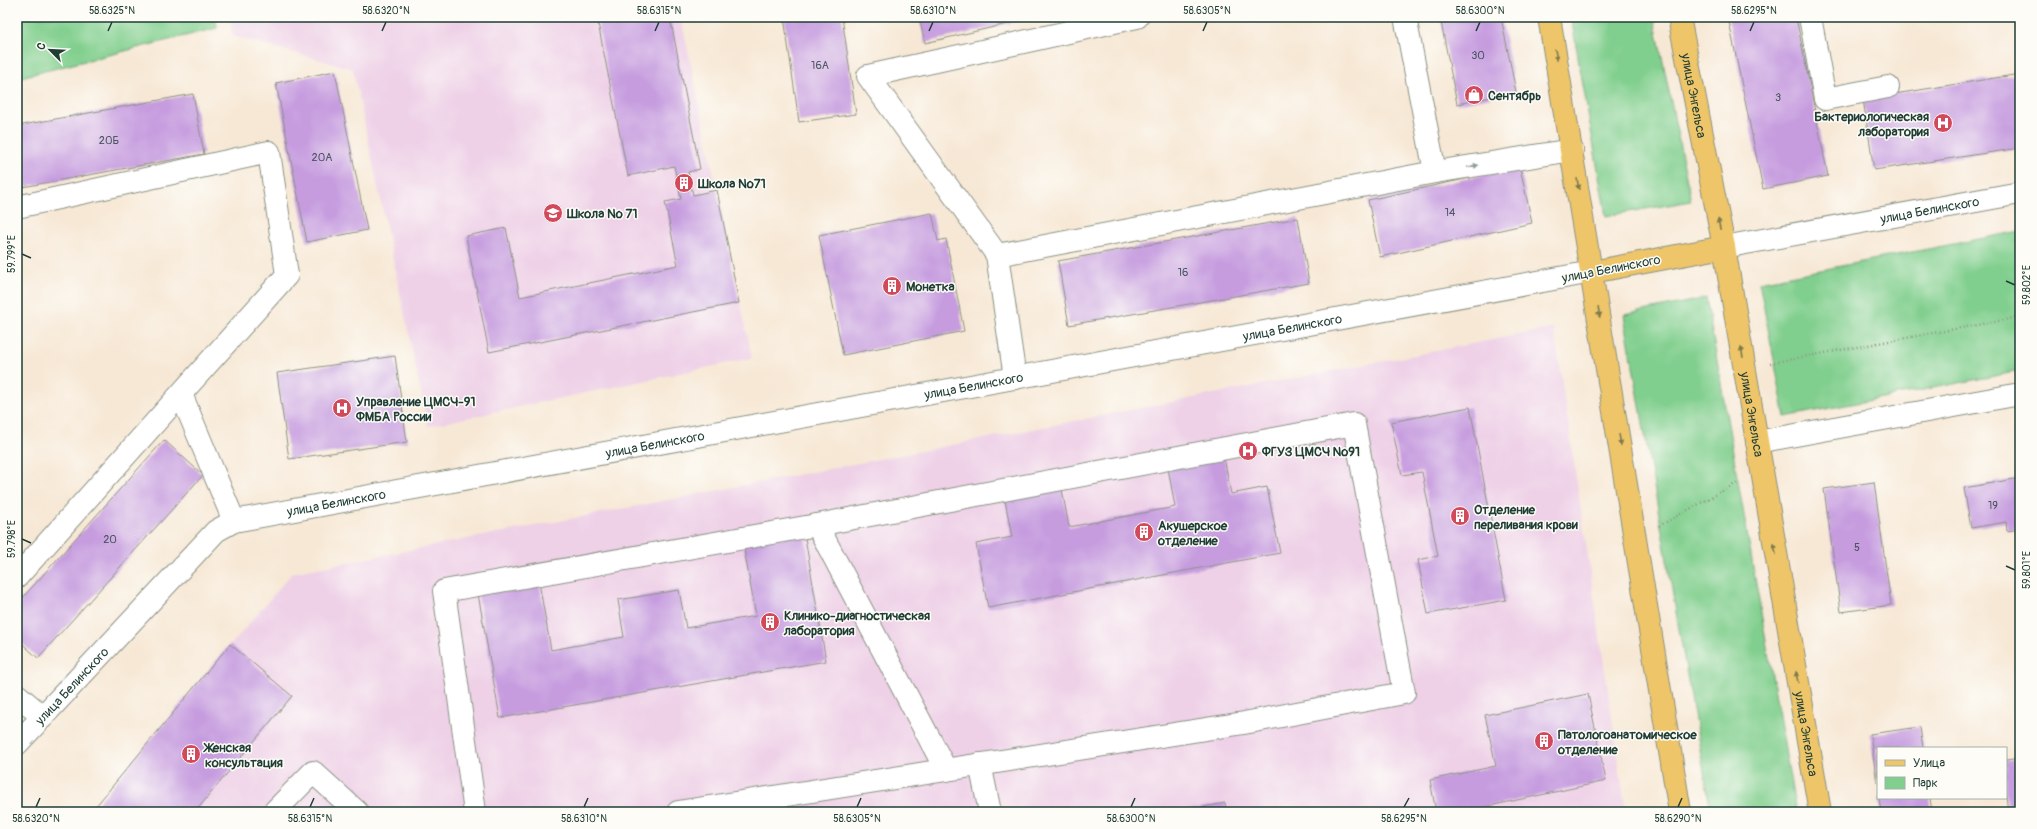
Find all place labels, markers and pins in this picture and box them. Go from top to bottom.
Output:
shop icon: Сентябрь [1463,84,1485,106]
place label: Сентябрь [1488,88,1541,104]
place label: Бактериологическая лаборатория [1814,109,1929,140]
hospital icon: Бактериологическая лаборатория [1932,112,1954,134]
building icon: Школа №71 [673,172,695,194]
place label: Школа №71 [697,176,766,192]
school or university icon: Школа № 71 [542,202,564,224]
place label: Школа № 71 [566,206,638,222]
building icon: Монетка [881,275,903,297]
place label: Монетка [906,279,955,295]
place label: Управление ЦМСЧ-91 ФМБА России [355,394,475,425]
hospital icon: Управление ЦМСЧ-91 ФМБА России [331,397,353,419]
hospital icon: ФГУЗ ЦМСЧ №91 [1237,440,1259,462]
place label: ФГУЗ ЦМСЧ №91 [1261,444,1360,460]
place label: Отделение переливания крови [1474,502,1578,533]
building icon: Отделение переливания крови [1449,505,1471,527]
place label: Акушерское отделение [1157,518,1228,549]
building icon: Акушерское отделение [1133,521,1155,543]
place label: Клинико-диагностическая лаборатория [783,608,930,639]
building icon: Клинико-диагностическая лаборатория [759,611,781,633]
place label: Патологоанатомическое отделение [1557,727,1697,758]
building icon: Патологоанатомическое отделение [1533,730,1555,752]
place label: Женская консультация [203,740,283,771]
building icon: Женская консультация [180,743,202,765]

